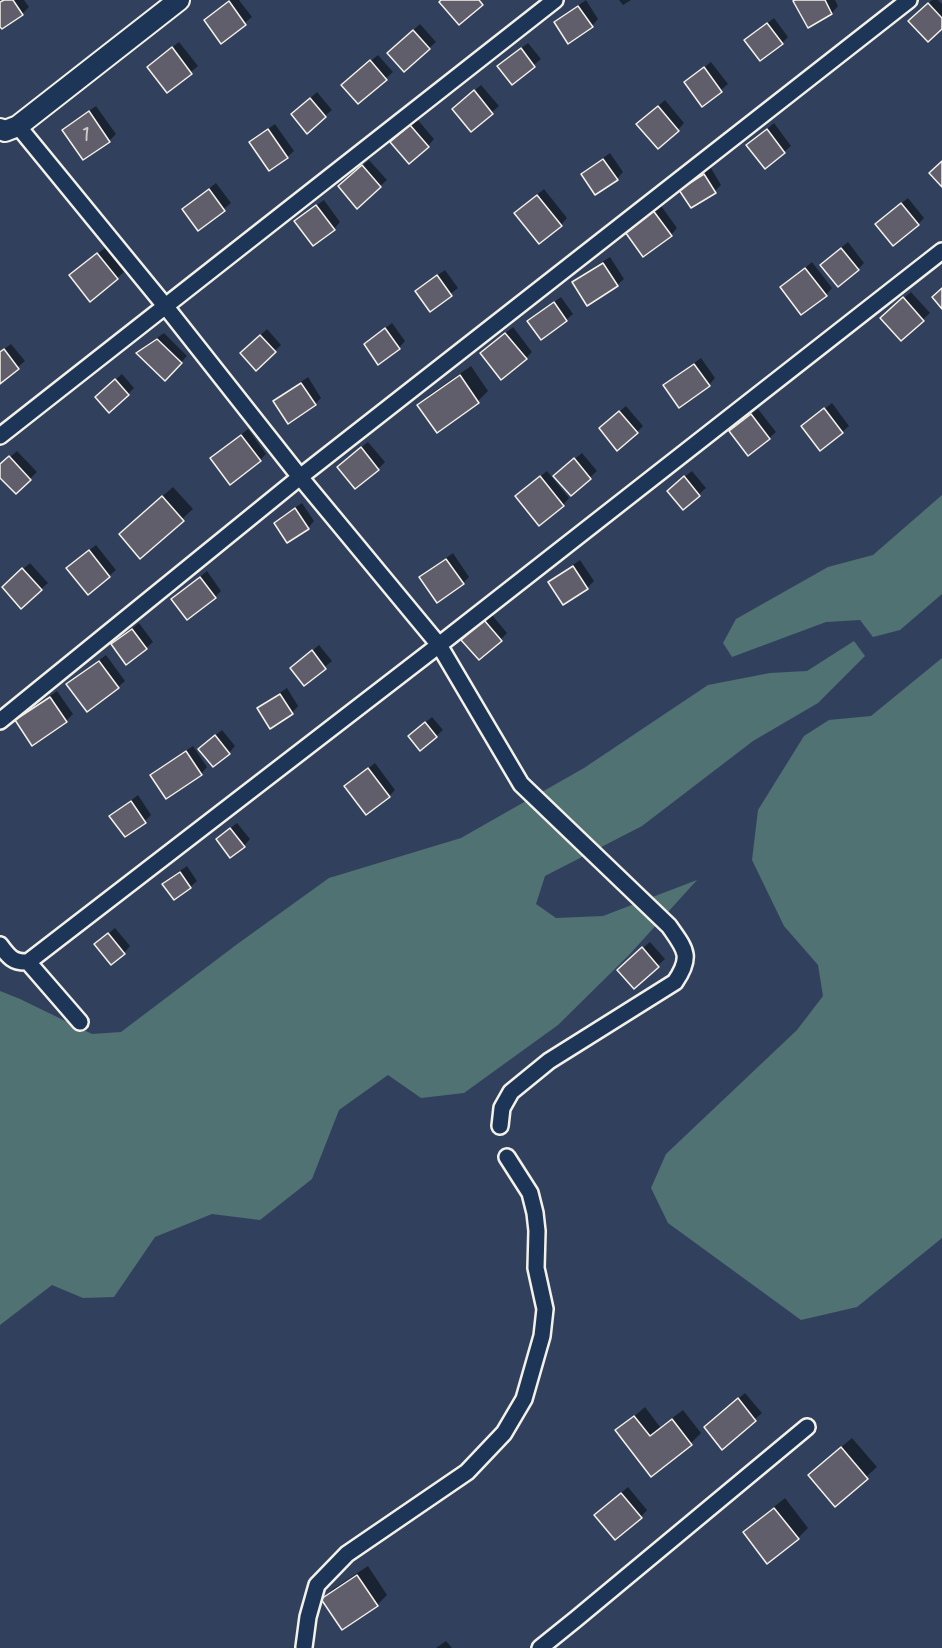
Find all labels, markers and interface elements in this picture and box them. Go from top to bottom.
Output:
house number: 1 [82,124,90,148]

